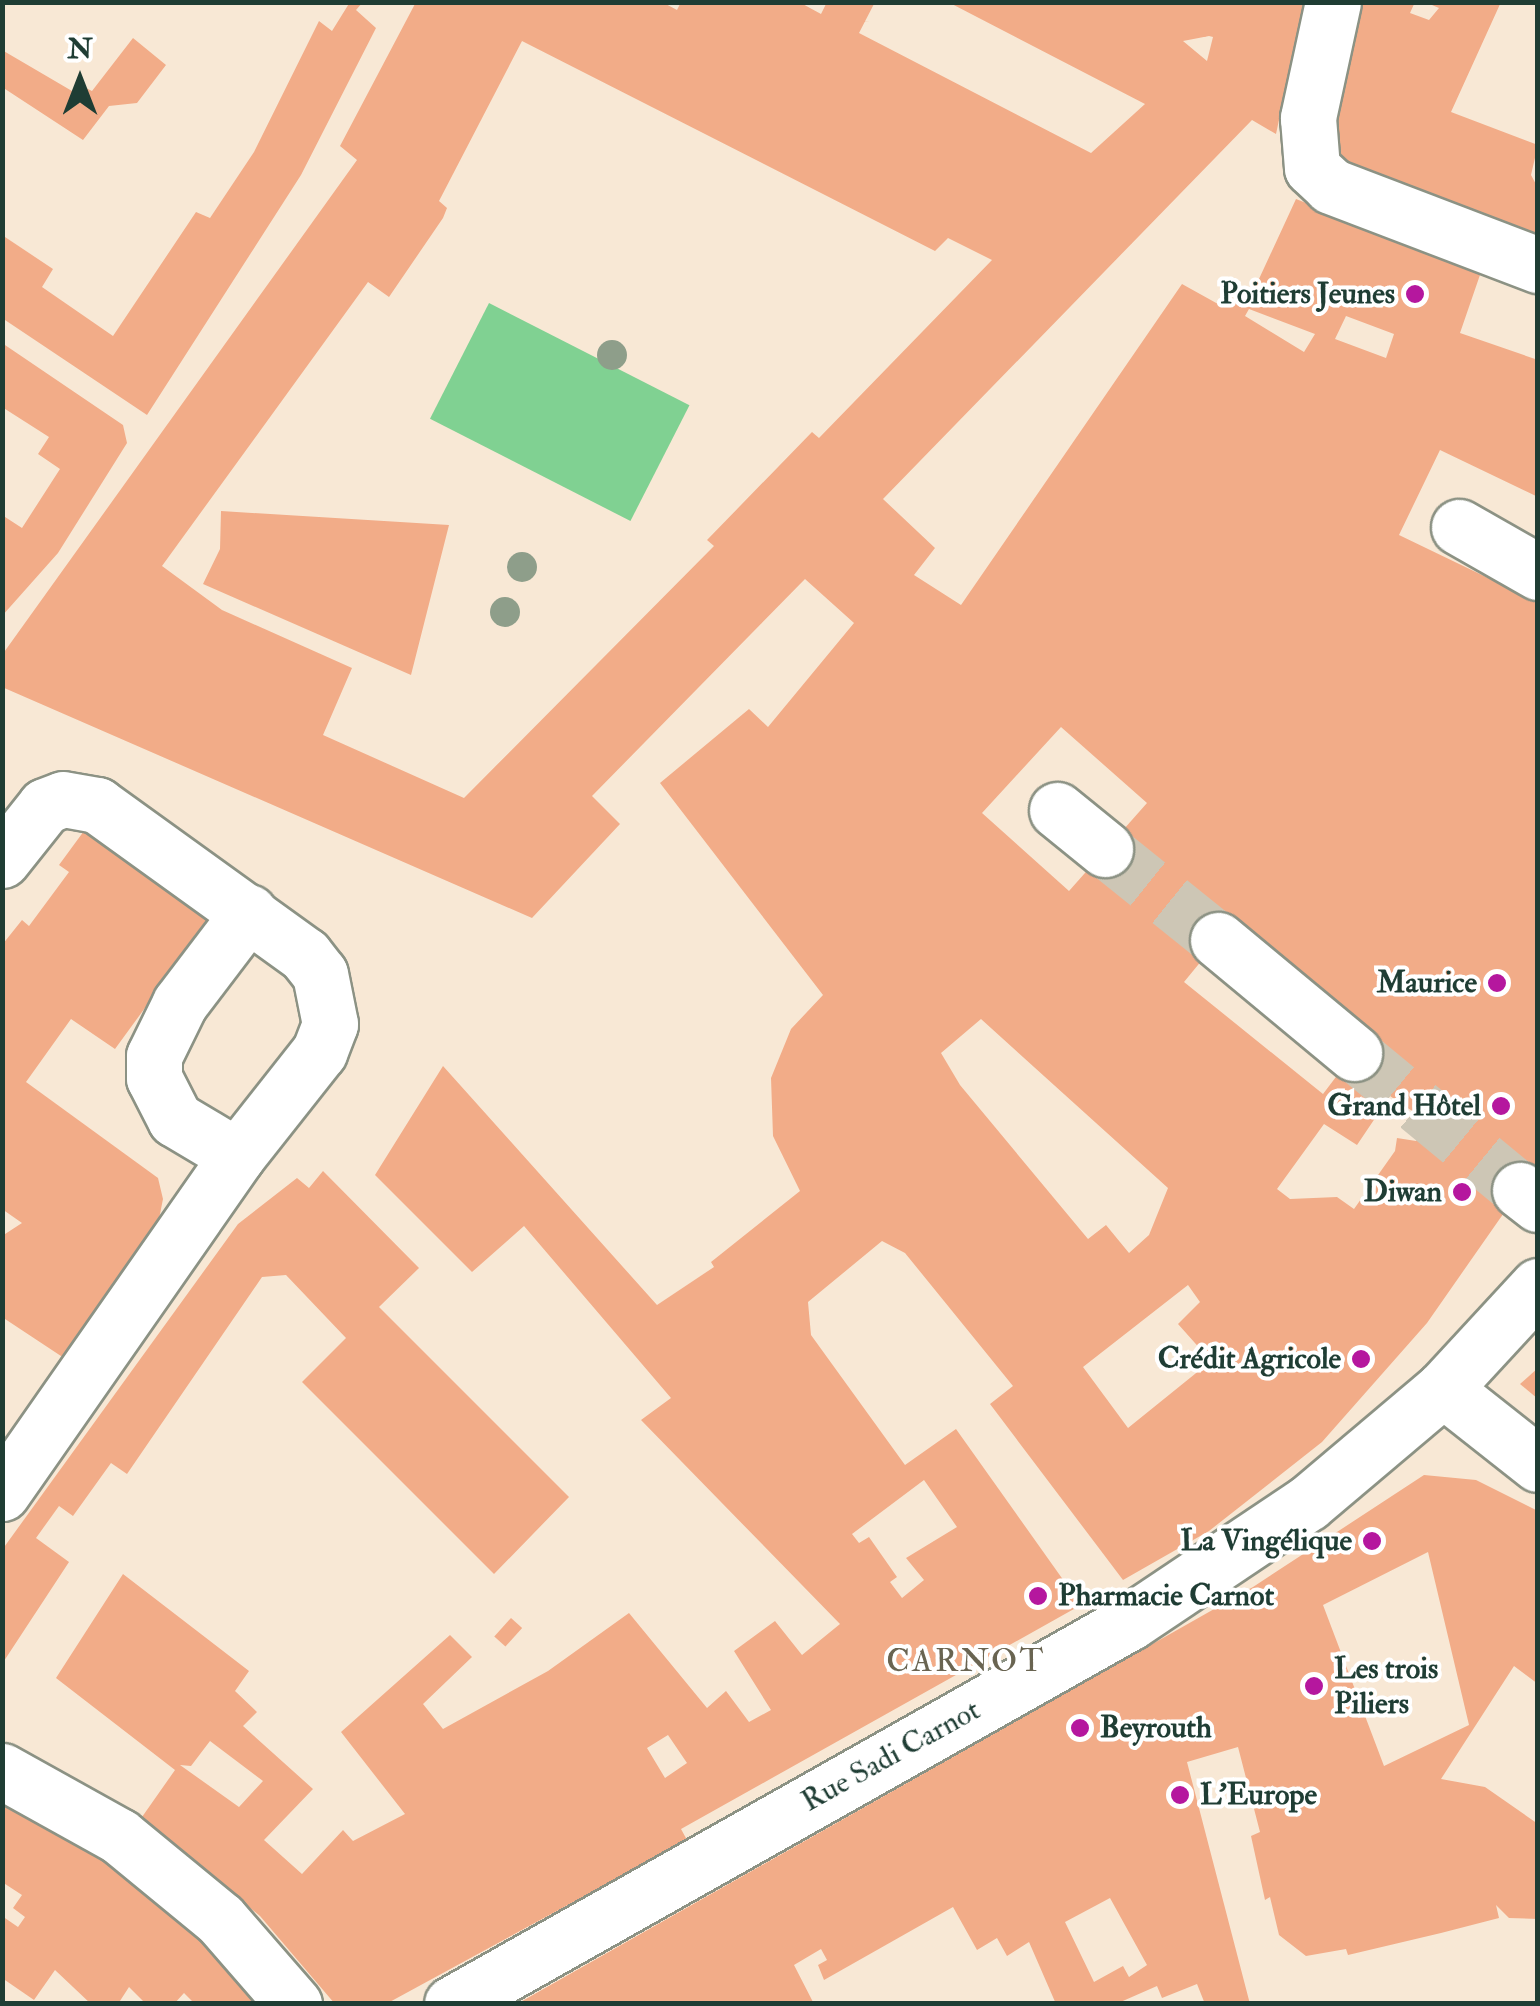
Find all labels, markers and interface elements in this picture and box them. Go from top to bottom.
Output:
north arrow [30,30,130,130]
text: N [67,32,93,67]
place label: Poitiers Jeunes [1220,276,1395,312]
marker: Poitiers Jeunes [1404,283,1426,305]
place label: Maurice [1377,965,1477,1001]
marker: Maurice [1486,972,1508,994]
place label: Grand Hôtel [1327,1088,1481,1124]
marker: Grand Hôtel [1490,1095,1512,1117]
place label: Diwan [1364,1174,1442,1210]
marker: Diwan [1451,1181,1473,1203]
place label: Crédit Agricole [1158,1341,1341,1377]
marker: Crédit Agricole [1350,1348,1372,1370]
place label: La Vingélique [1181,1523,1352,1559]
marker: La Vingélique [1361,1530,1383,1552]
place label: Pharmacie Carnot [1058,1578,1274,1614]
marker: Pharmacie Carnot [1027,1585,1049,1607]
district label: CARNOT [886,1642,1046,1680]
place label: Les trois Piliers [1334,1651,1438,1722]
marker: Les trois Piliers [1303,1675,1325,1697]
street label: Rue Sadi Carnot [795,1692,987,1820]
place label: Beyrouth [1100,1710,1212,1746]
marker: Beyrouth [1069,1717,1091,1739]
place label: L'Europe [1200,1777,1317,1813]
marker: L'Europe [1169,1784,1191,1806]

